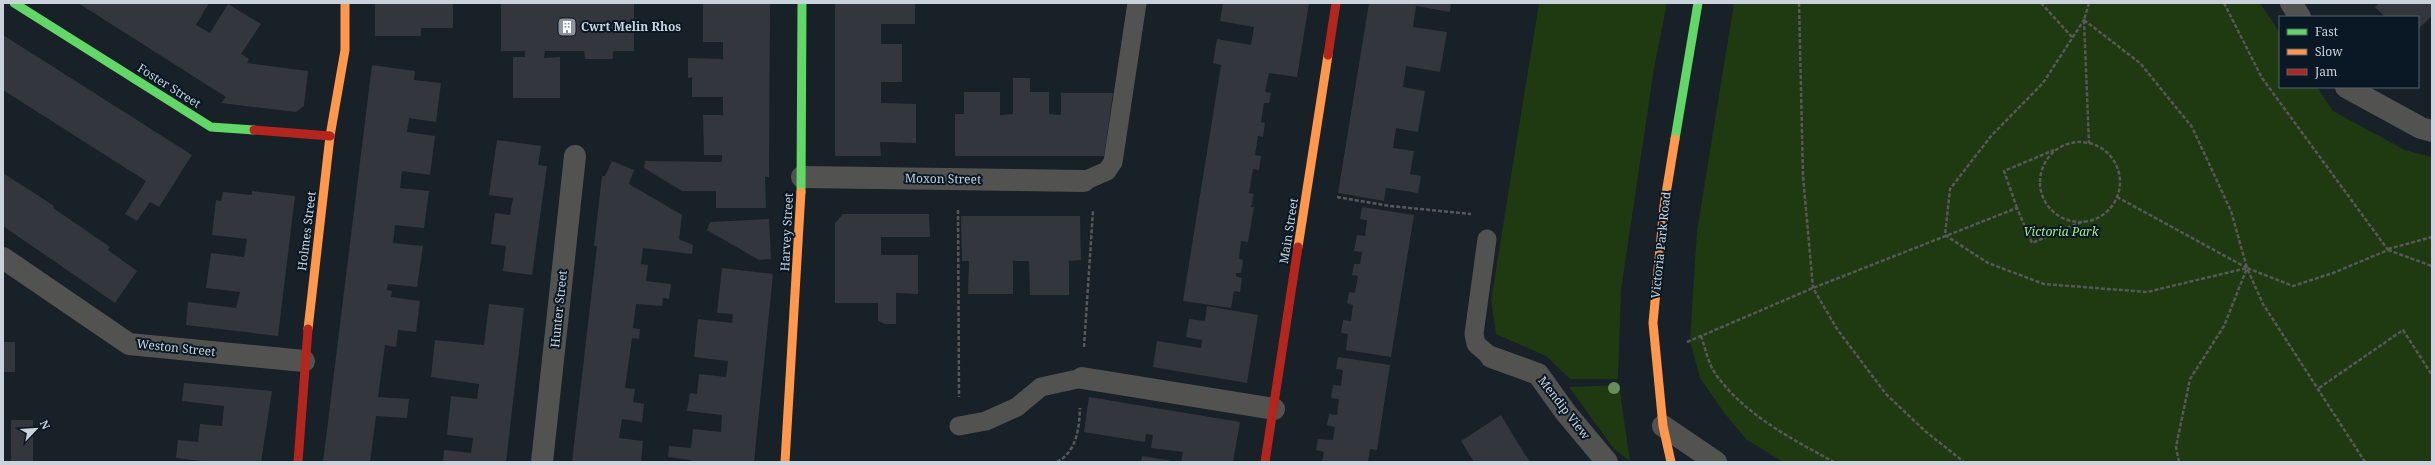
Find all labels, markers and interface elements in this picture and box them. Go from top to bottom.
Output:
building icon: Cwrt Melin Rhos [556,16,578,38]
legend [2279,16,2419,88]
place label: Cwrt Melin Rhos [581,18,681,35]
text: Fast [2315,23,2338,40]
text: Slow [2315,43,2343,60]
street label: Foster Street [134,59,204,112]
text: Jam [2314,63,2337,80]
street label: Moxon Street [905,169,981,188]
street label: Holmes Street [293,190,320,272]
street label: Victoria Park Road [1646,190,1675,299]
street label: Harvey Street [776,192,797,272]
street label: Main Street [1275,197,1302,265]
park label: Victoria Park [2023,223,2100,240]
street label: Hunter Street [546,269,571,349]
street label: Weston Street [136,335,216,360]
street label: Mendip View [1534,373,1595,443]
north arrow [16,409,56,449]
text: N [37,417,54,432]

